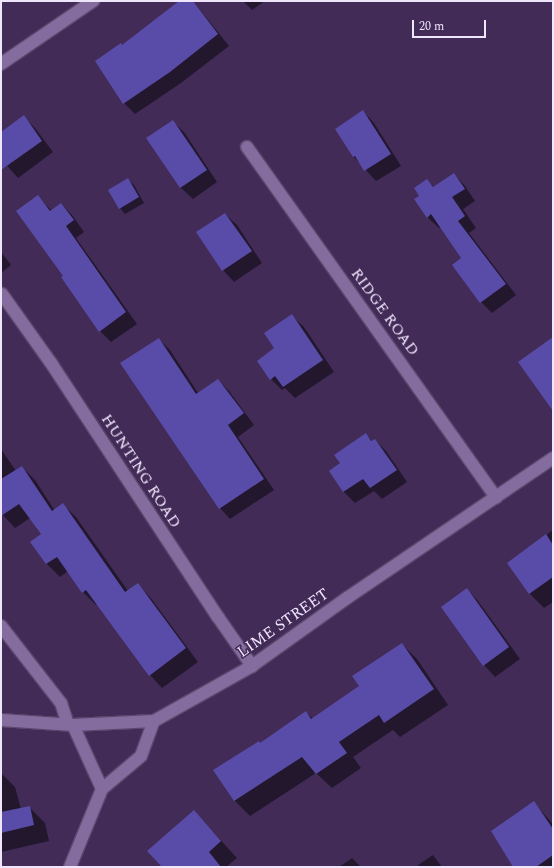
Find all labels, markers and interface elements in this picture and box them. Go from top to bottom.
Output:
scale bar [414,12,488,38]
text: 20 m [419,17,444,36]
street label: RIDGE ROAD [347,264,423,360]
street label: HUNTING ROAD [97,410,185,532]
street label: LIME STREET [233,584,333,662]

